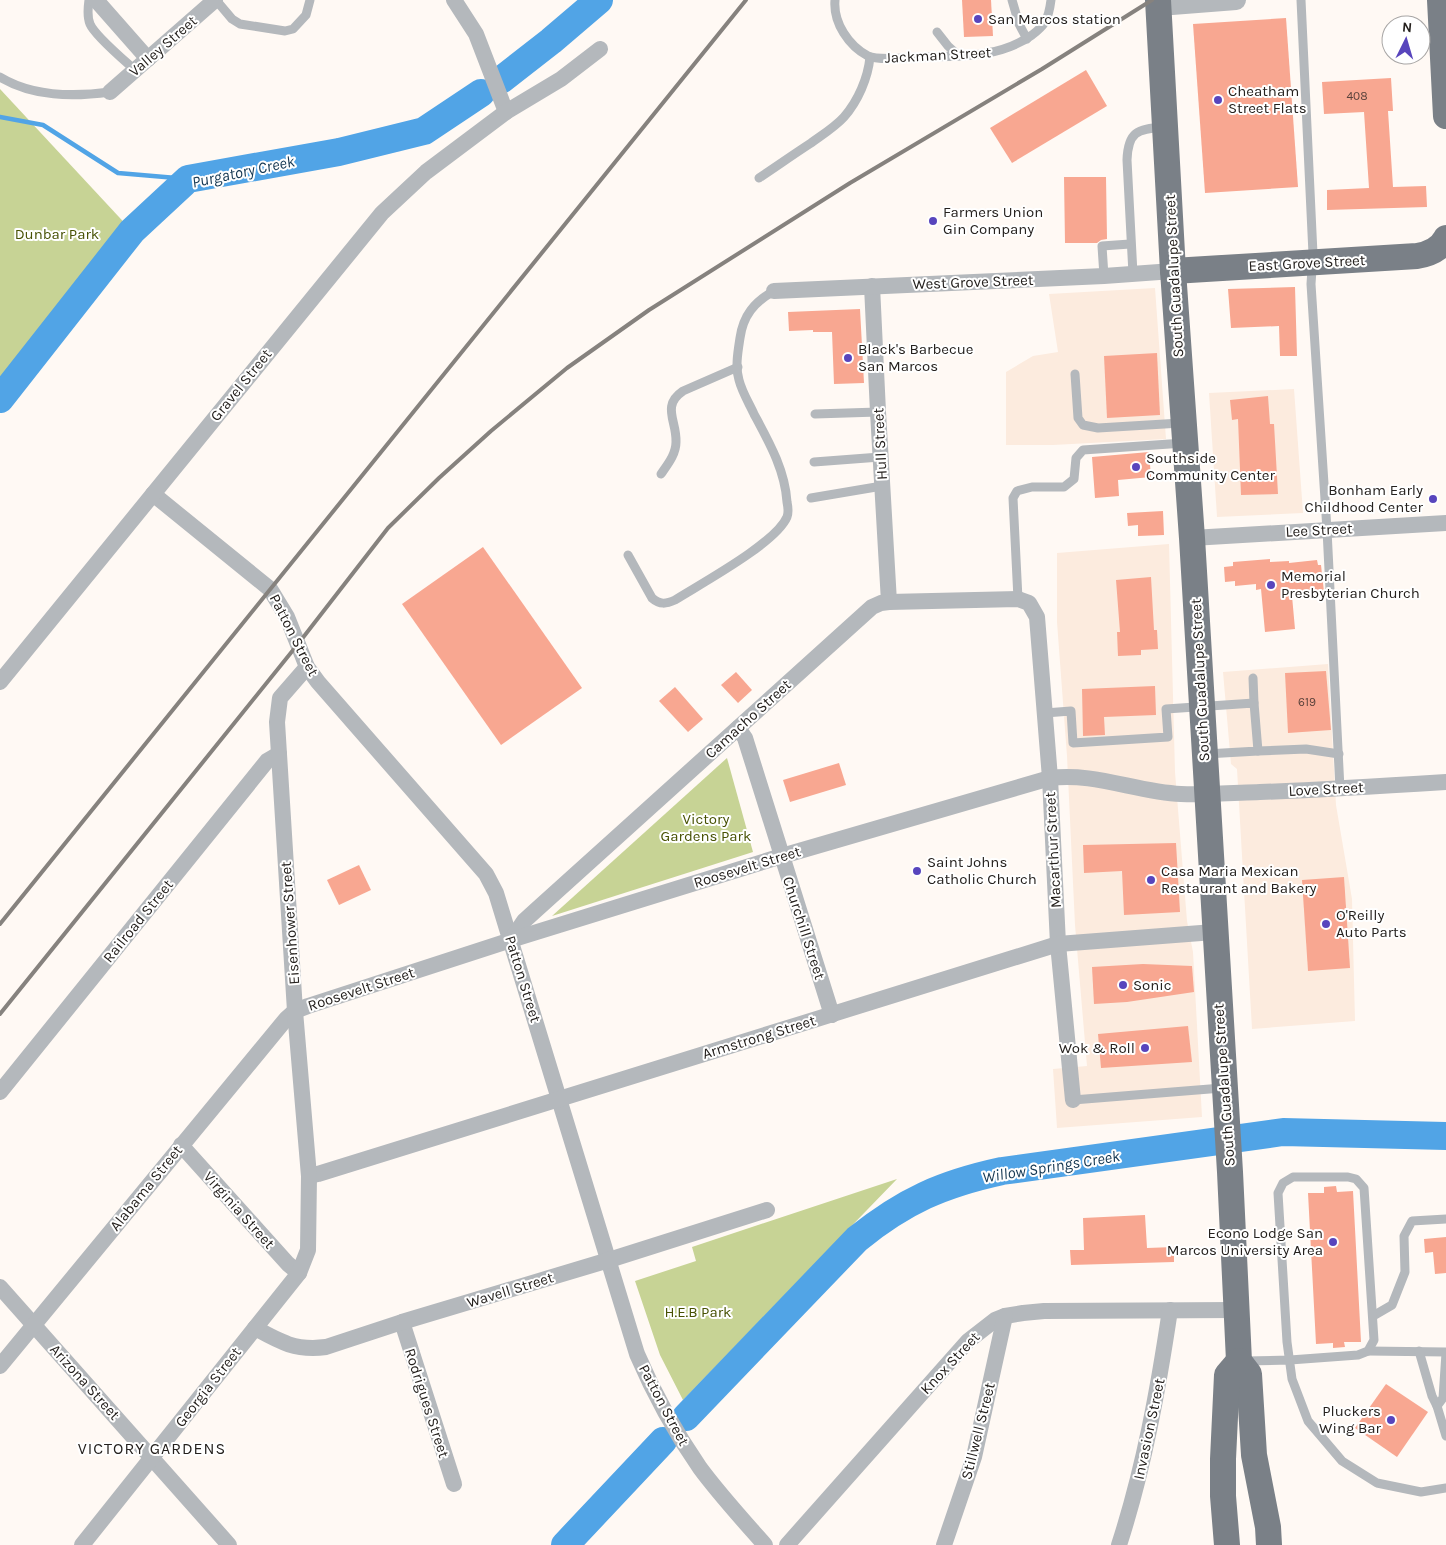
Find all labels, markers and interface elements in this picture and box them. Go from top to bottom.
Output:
place label: San Marcos station [988,10,1121,28]
street label: Valley Street [125,11,201,80]
marker: San Marcos station [972,13,984,25]
north arrow [1381,15,1431,65]
text: N [1401,19,1413,36]
street label: Jackman Street [884,43,992,67]
place label: Cheatham Street Flats [1228,82,1307,117]
house number: 408 [1346,89,1368,103]
marker: Cheatham Street Flats [1212,94,1224,106]
water label: Purgatory Creek [190,151,297,192]
street label: South Guadalupe Street [1161,194,1187,358]
place label: Farmers Union Gin Company [943,203,1043,238]
marker: Farmers Union Gin Company [927,215,939,227]
park label: Dunbar Park [15,225,99,243]
street label: East Grove Street [1248,251,1366,275]
street label: West Grove Street [912,271,1034,293]
place label: Black's Barbecue San Marcos [858,340,974,375]
street label: Gravel Street [206,345,276,425]
marker: Black's Barbecue San Marcos [842,352,854,364]
street label: Hull Street [869,407,891,481]
place label: Southside Community Center [1146,449,1276,484]
marker: Southside Community Center [1130,461,1142,473]
place label: Bonham Early Childhood Center [1305,481,1424,516]
marker: Bonham Early Childhood Center [1427,493,1439,505]
street label: Lee Street [1285,519,1353,541]
place label: Memorial Presbyterian Church [1281,567,1420,602]
marker: Memorial Presbyterian Church [1265,579,1277,591]
street label: Patton Street [266,591,323,679]
street label: South Guadalupe Street [1187,598,1213,762]
street label: Camacho Street [701,675,795,762]
house number: 619 [1298,695,1316,709]
street label: Love Street [1288,778,1364,800]
street label: Macarthur Street [1041,791,1065,909]
park label: Victory Gardens Park [661,810,751,845]
street label: Roosevelt Street [691,842,803,892]
place label: Saint Johns Catholic Church [927,853,1037,888]
street label: Eisenhower Street [277,860,303,985]
place label: Casa Maria Mexican Restaurant and Bakery [1161,862,1317,897]
marker: Saint Johns Catholic Church [911,865,923,877]
street label: Churchill Street [779,874,829,982]
marker: Casa Maria Mexican Restaurant and Bakery [1145,874,1157,886]
street label: Railroad Street [99,876,177,966]
place label: O'Reilly Auto Parts [1336,906,1407,941]
marker: O'Reilly Auto Parts [1320,918,1332,930]
street label: Patton Street [501,933,545,1025]
street label: Roosevelt Street [305,963,417,1015]
place label: Sonic [1133,976,1172,994]
marker: Sonic [1117,979,1129,991]
street label: South Guadalupe Street [1209,1003,1239,1167]
street label: Armstrong Street [700,1011,818,1063]
place label: Wok & Roll [1059,1039,1135,1057]
marker: Wok & Roll [1139,1042,1151,1054]
street label: Alabama Street [106,1141,186,1235]
water label: Willow Springs Creek [981,1146,1122,1187]
street label: Virginia Street [200,1168,279,1253]
place label: Econo Lodge San Marcos University Area [1167,1224,1323,1259]
marker: Econo Lodge San Marcos University Area [1327,1236,1339,1248]
street label: Wavell Street [465,1268,556,1312]
park label: H.E.B Park [664,1303,732,1321]
street label: Knox Street [917,1328,984,1398]
street label: Arizona Street [46,1340,124,1424]
street label: Georgia Street [171,1343,245,1431]
street label: Rodrigues Street [401,1346,453,1460]
street label: Patton Street [635,1361,693,1449]
street label: Invasion Street [1129,1376,1169,1481]
street label: Stillwell Street [957,1380,999,1481]
place label: Pluckers Wing Bar [1319,1402,1382,1437]
marker: Pluckers Wing Bar [1385,1414,1397,1426]
district label: VICTORY GARDENS [78,1439,226,1458]

